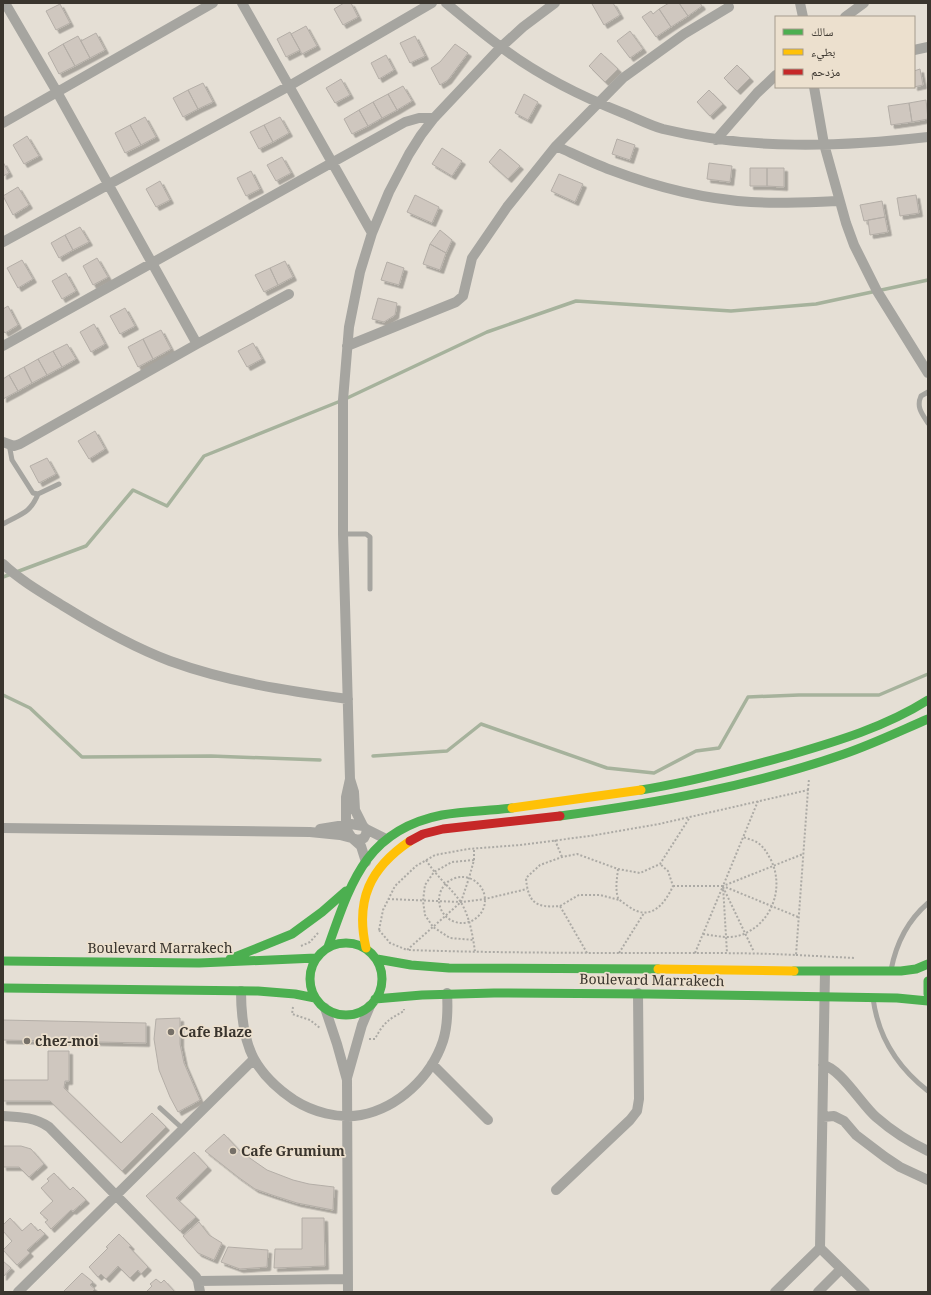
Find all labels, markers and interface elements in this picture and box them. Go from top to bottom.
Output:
legend [775,16,915,88]
text: سالك [811,23,833,44]
text: بطيء [811,43,835,64]
text: مزدحم [811,63,840,84]
street label: Boulevard Marrakech [87,938,233,962]
street label: Boulevard Marrakech [579,969,725,995]
place label: Cafe Blaze [179,1022,252,1046]
marker: Cafe Blaze [166,1027,176,1037]
place label: chez-moi [35,1031,99,1055]
marker: chez-moi [22,1036,32,1046]
place label: Cafe Grumium [241,1141,345,1165]
marker: Cafe Grumium [228,1146,238,1156]

